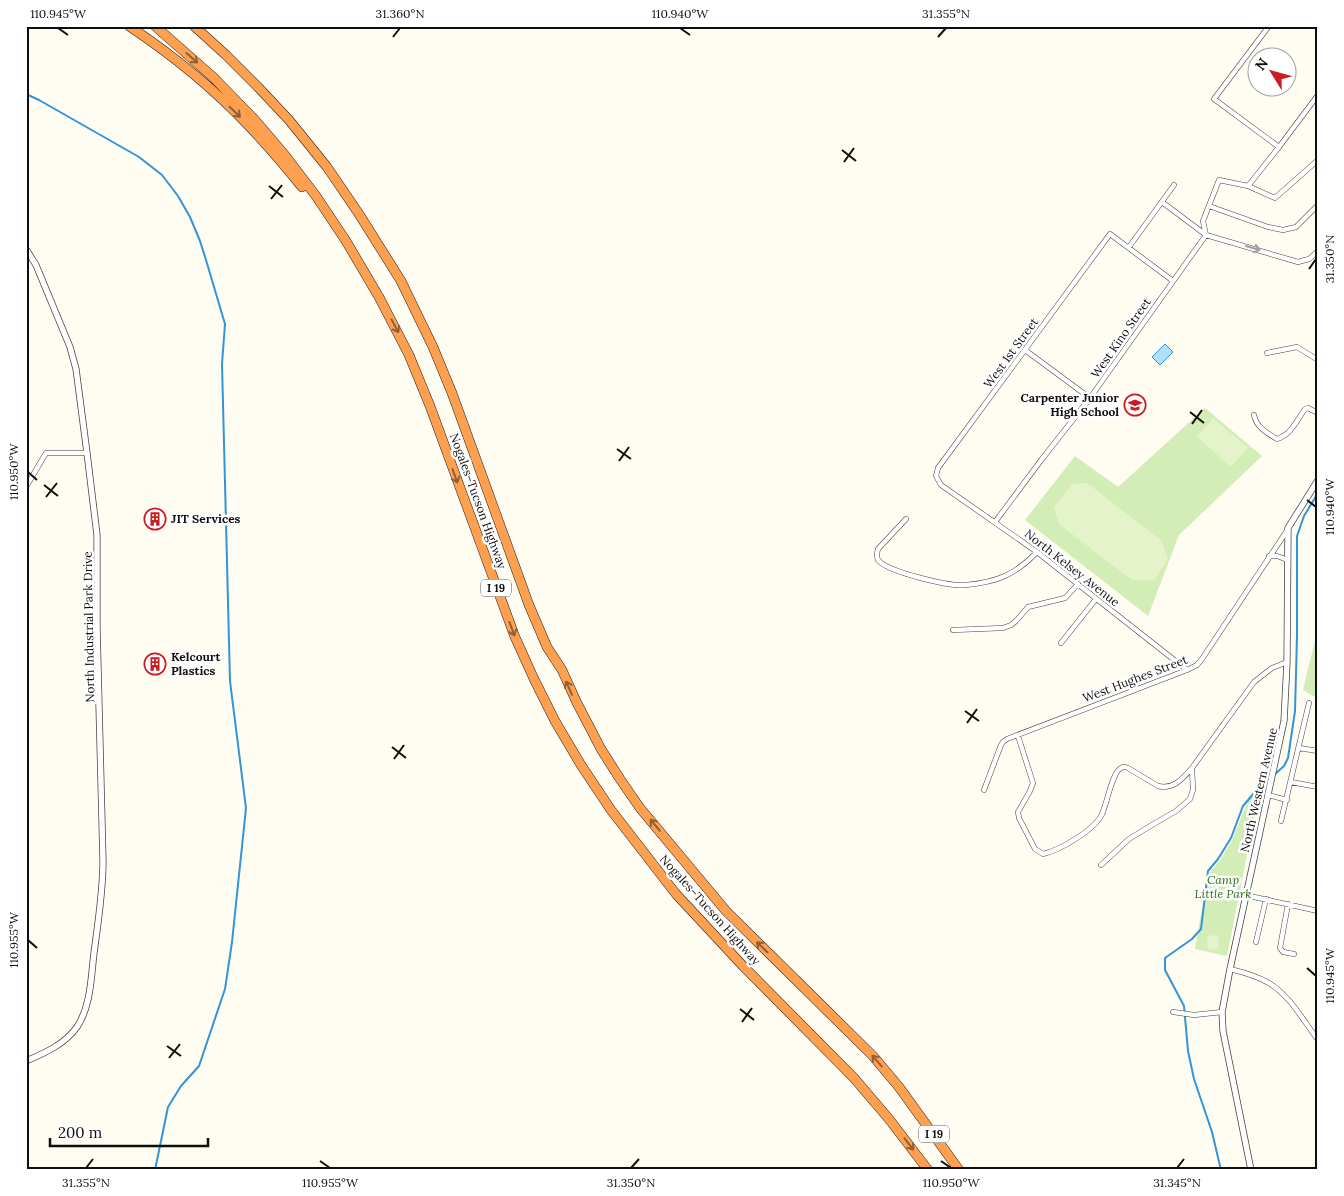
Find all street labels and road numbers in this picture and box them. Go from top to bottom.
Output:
street label: West Kino Street [1087,294,1154,381]
street label: West 1st Street [980,314,1041,391]
street label: Nogales–Tucson Highway [447,431,510,571]
street label: North Kelsey Avenue [1022,526,1123,610]
street label: North Industrial Park Drive [80,551,97,703]
road number: I 19 [481,580,511,596]
street label: West Hughes Street [1080,652,1190,705]
street label: North Western Avenue [1237,726,1280,854]
street label: Nogales–Tucson Highway [657,851,764,968]
road number: I 19 [919,1126,949,1142]

